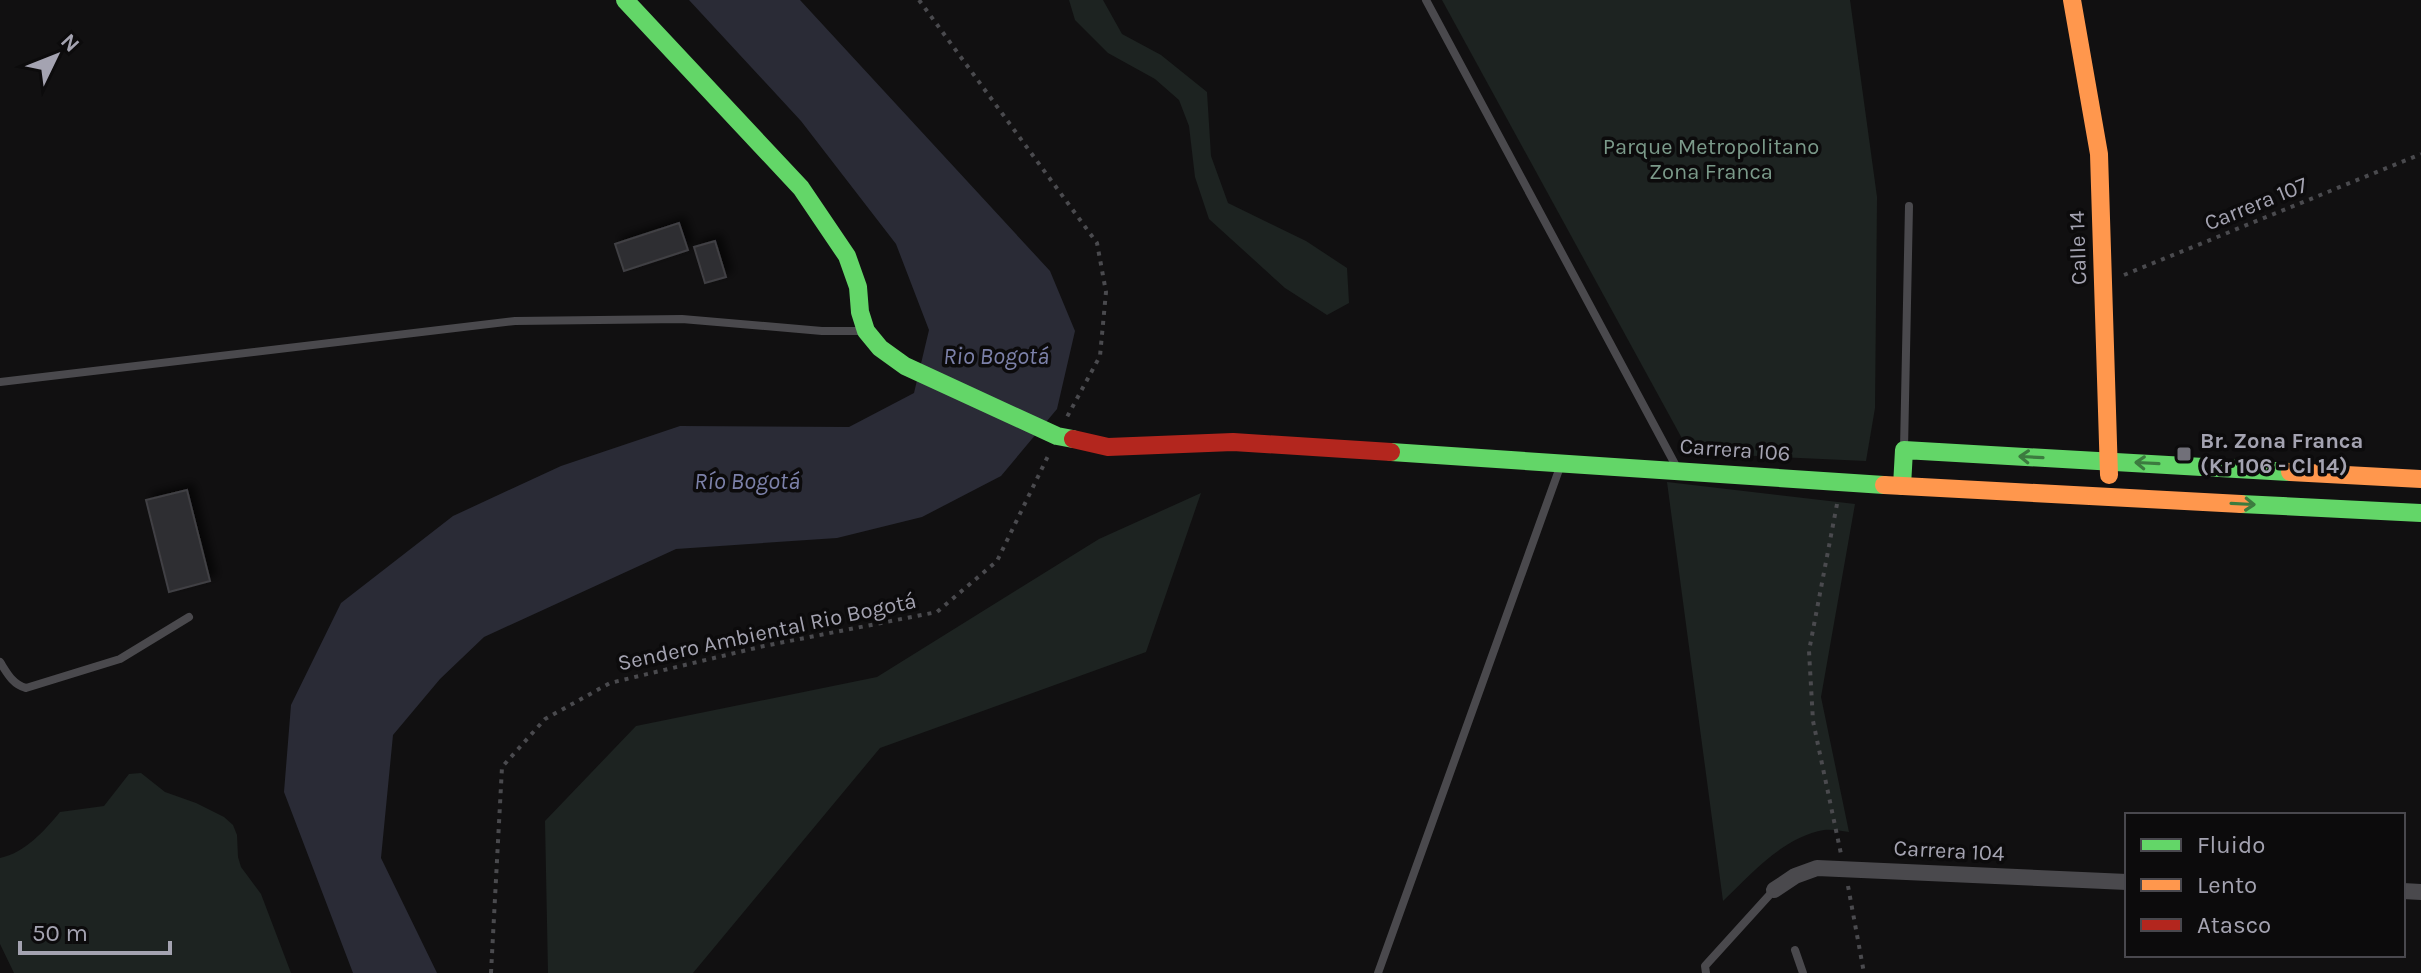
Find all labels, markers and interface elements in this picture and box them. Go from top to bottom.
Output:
north arrow [16,16,96,96]
text: N [55,28,85,58]
park label: Parque Metropolitano Zona Franca [1603,134,1819,185]
street label: Carrera 107 [2201,172,2311,236]
street label: Calle 14 [2064,211,2092,285]
water label: Rio Bogotá [943,342,1049,370]
place label: Br. Zona Franca (Kr 106 - Cl 14) [2200,428,2363,479]
street label: Carrera 106 [1679,433,1791,467]
marker: Br. Zona Franca (Kr 106 - Cl 14) [2175,445,2193,463]
one-way arrow [2018,449,2045,464]
one-way arrow [2134,456,2161,471]
water label: Río Bogotá [694,467,800,495]
one-way arrow [2229,497,2256,512]
street label: Sendero Ambiental Rio Bogotá [615,588,919,676]
legend [2125,813,2405,957]
text: Fluido [2197,831,2265,859]
street label: Carrera 104 [1893,835,2005,867]
text: Lento [2197,871,2257,899]
scale bar [20,905,170,955]
text: Atasco [2197,911,2271,939]
text: 50 m [32,919,88,947]

